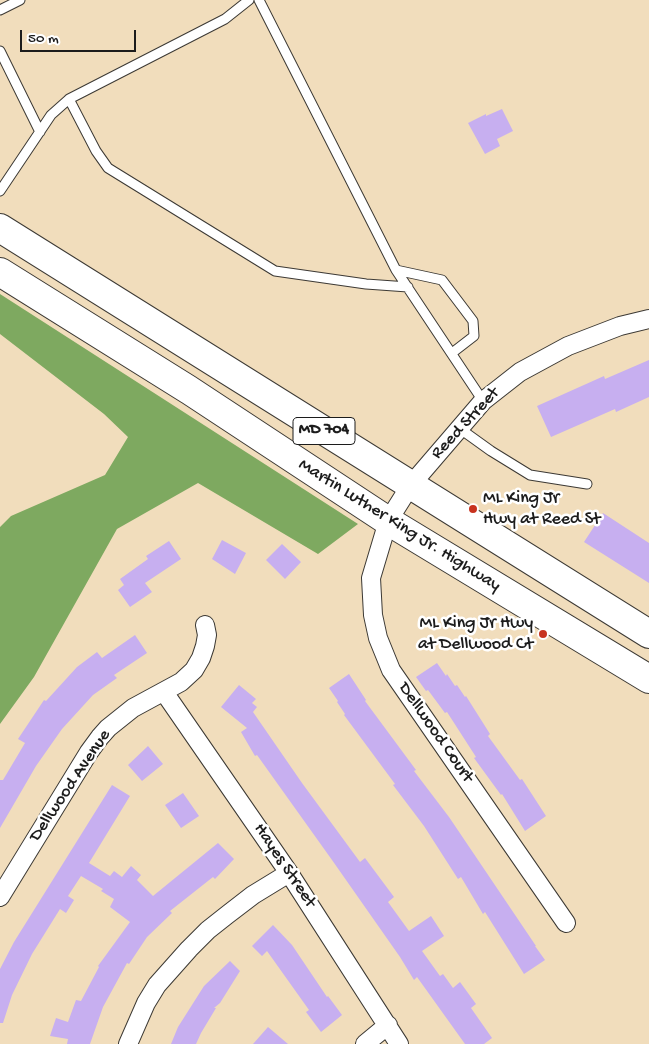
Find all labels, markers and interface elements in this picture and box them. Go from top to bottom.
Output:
scale bar [22,20,139,52]
text: 50 m [28,30,59,48]
street label: Reed Street [427,383,505,465]
road number: MD 704 [293,418,355,444]
street label: Martin Luther King Jr. Highway [294,455,504,597]
place label: ML King Jr Hwy at Reed St [483,488,600,530]
marker: ML King Jr Hwy at Reed St [467,503,479,515]
place label: ML King Jr Hwy at Dellwood Ct [418,613,533,656]
marker: ML King Jr Hwy at Dellwood Ct [537,628,549,640]
street label: Dellwood Court [392,679,478,787]
street label: Dellwood Avenue [26,726,116,846]
street label: Hayes Street [248,820,320,912]

